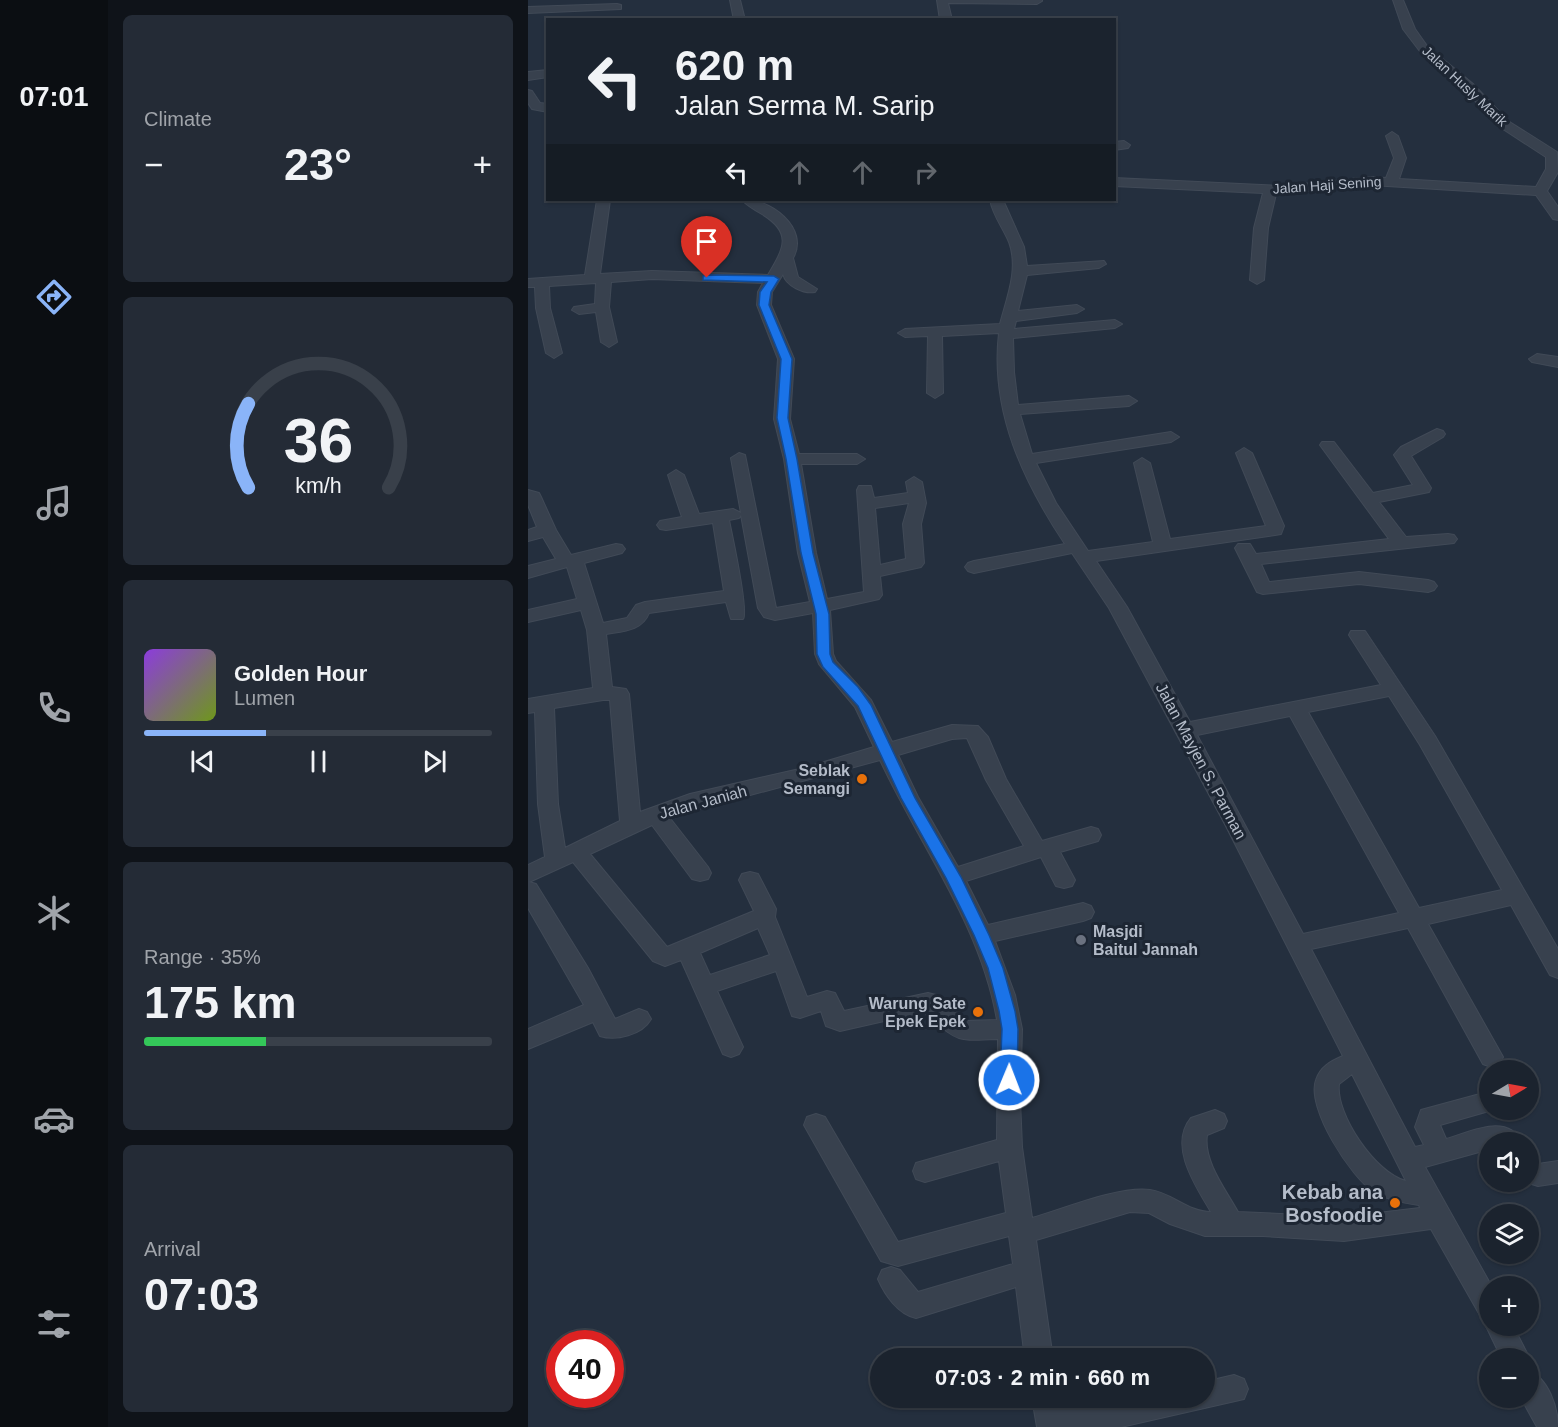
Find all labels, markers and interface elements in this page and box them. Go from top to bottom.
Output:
icon: left [576,42,654,120]
text: 620 m [675,42,794,89]
street label: Jalan Husly Marik [1419,42,1512,130]
text: 07:01 [19,82,89,112]
text: Jalan Serma M. Sarip [675,91,935,121]
text: Climate [144,108,212,130]
text: 23° [284,139,352,190]
text: − [144,146,163,183]
text: + [473,146,492,183]
icon: left [720,156,753,189]
icon: ahead [783,156,816,189]
icon: ahead [846,156,879,189]
icon: right [909,156,942,189]
street label: Jalan Haji Sening [1272,173,1382,197]
pin [681,216,732,278]
icon: arrive [690,225,723,258]
icon: directions [33,276,75,318]
text: 36 [283,406,353,475]
text: km/h [295,475,341,499]
icon: music [33,482,75,524]
text: Golden Hour [234,661,367,686]
street label: Jalan Mayjen S. Parman [1153,680,1249,842]
icon: phone [33,687,75,729]
text: Lumen [234,687,295,709]
icon: previous [186,745,219,778]
icon: pause [302,745,335,778]
icon: next [418,745,451,778]
place label: Seblak Semangi [783,762,850,797]
marker: Seblak Semangi [855,772,869,786]
street label: Jalan Janiah [657,782,749,822]
icon: climate [33,892,75,934]
place label: Masjdi Baitul Jannah [1093,923,1198,958]
marker: Masjdi Baitul Jannah [1074,933,1088,947]
text: Range · 35% [144,946,261,968]
text: 175 km [144,977,297,1028]
place label: Warung Sate Epek Epek [869,995,966,1030]
marker: Warung Sate Epek Epek [971,1005,985,1019]
position arrow [977,1048,1041,1112]
north arrow [1479,1060,1539,1120]
map controls [1479,1060,1539,1408]
icon: car [33,1098,75,1140]
button: sound [1479,1132,1539,1192]
place label: Kebab ana Bosfoodie [1282,1181,1384,1226]
marker: Kebab ana Bosfoodie [1388,1196,1402,1210]
button: layers [1479,1204,1539,1264]
text: Arrival [144,1238,201,1260]
text: 07:03 [144,1269,259,1320]
button: + [1479,1276,1539,1336]
icon: filters [33,1303,75,1345]
speed limit sign: 40 [546,1330,624,1408]
button: − [1479,1348,1539,1408]
text: 07:03 · 2 min · 660 m [935,1365,1150,1390]

